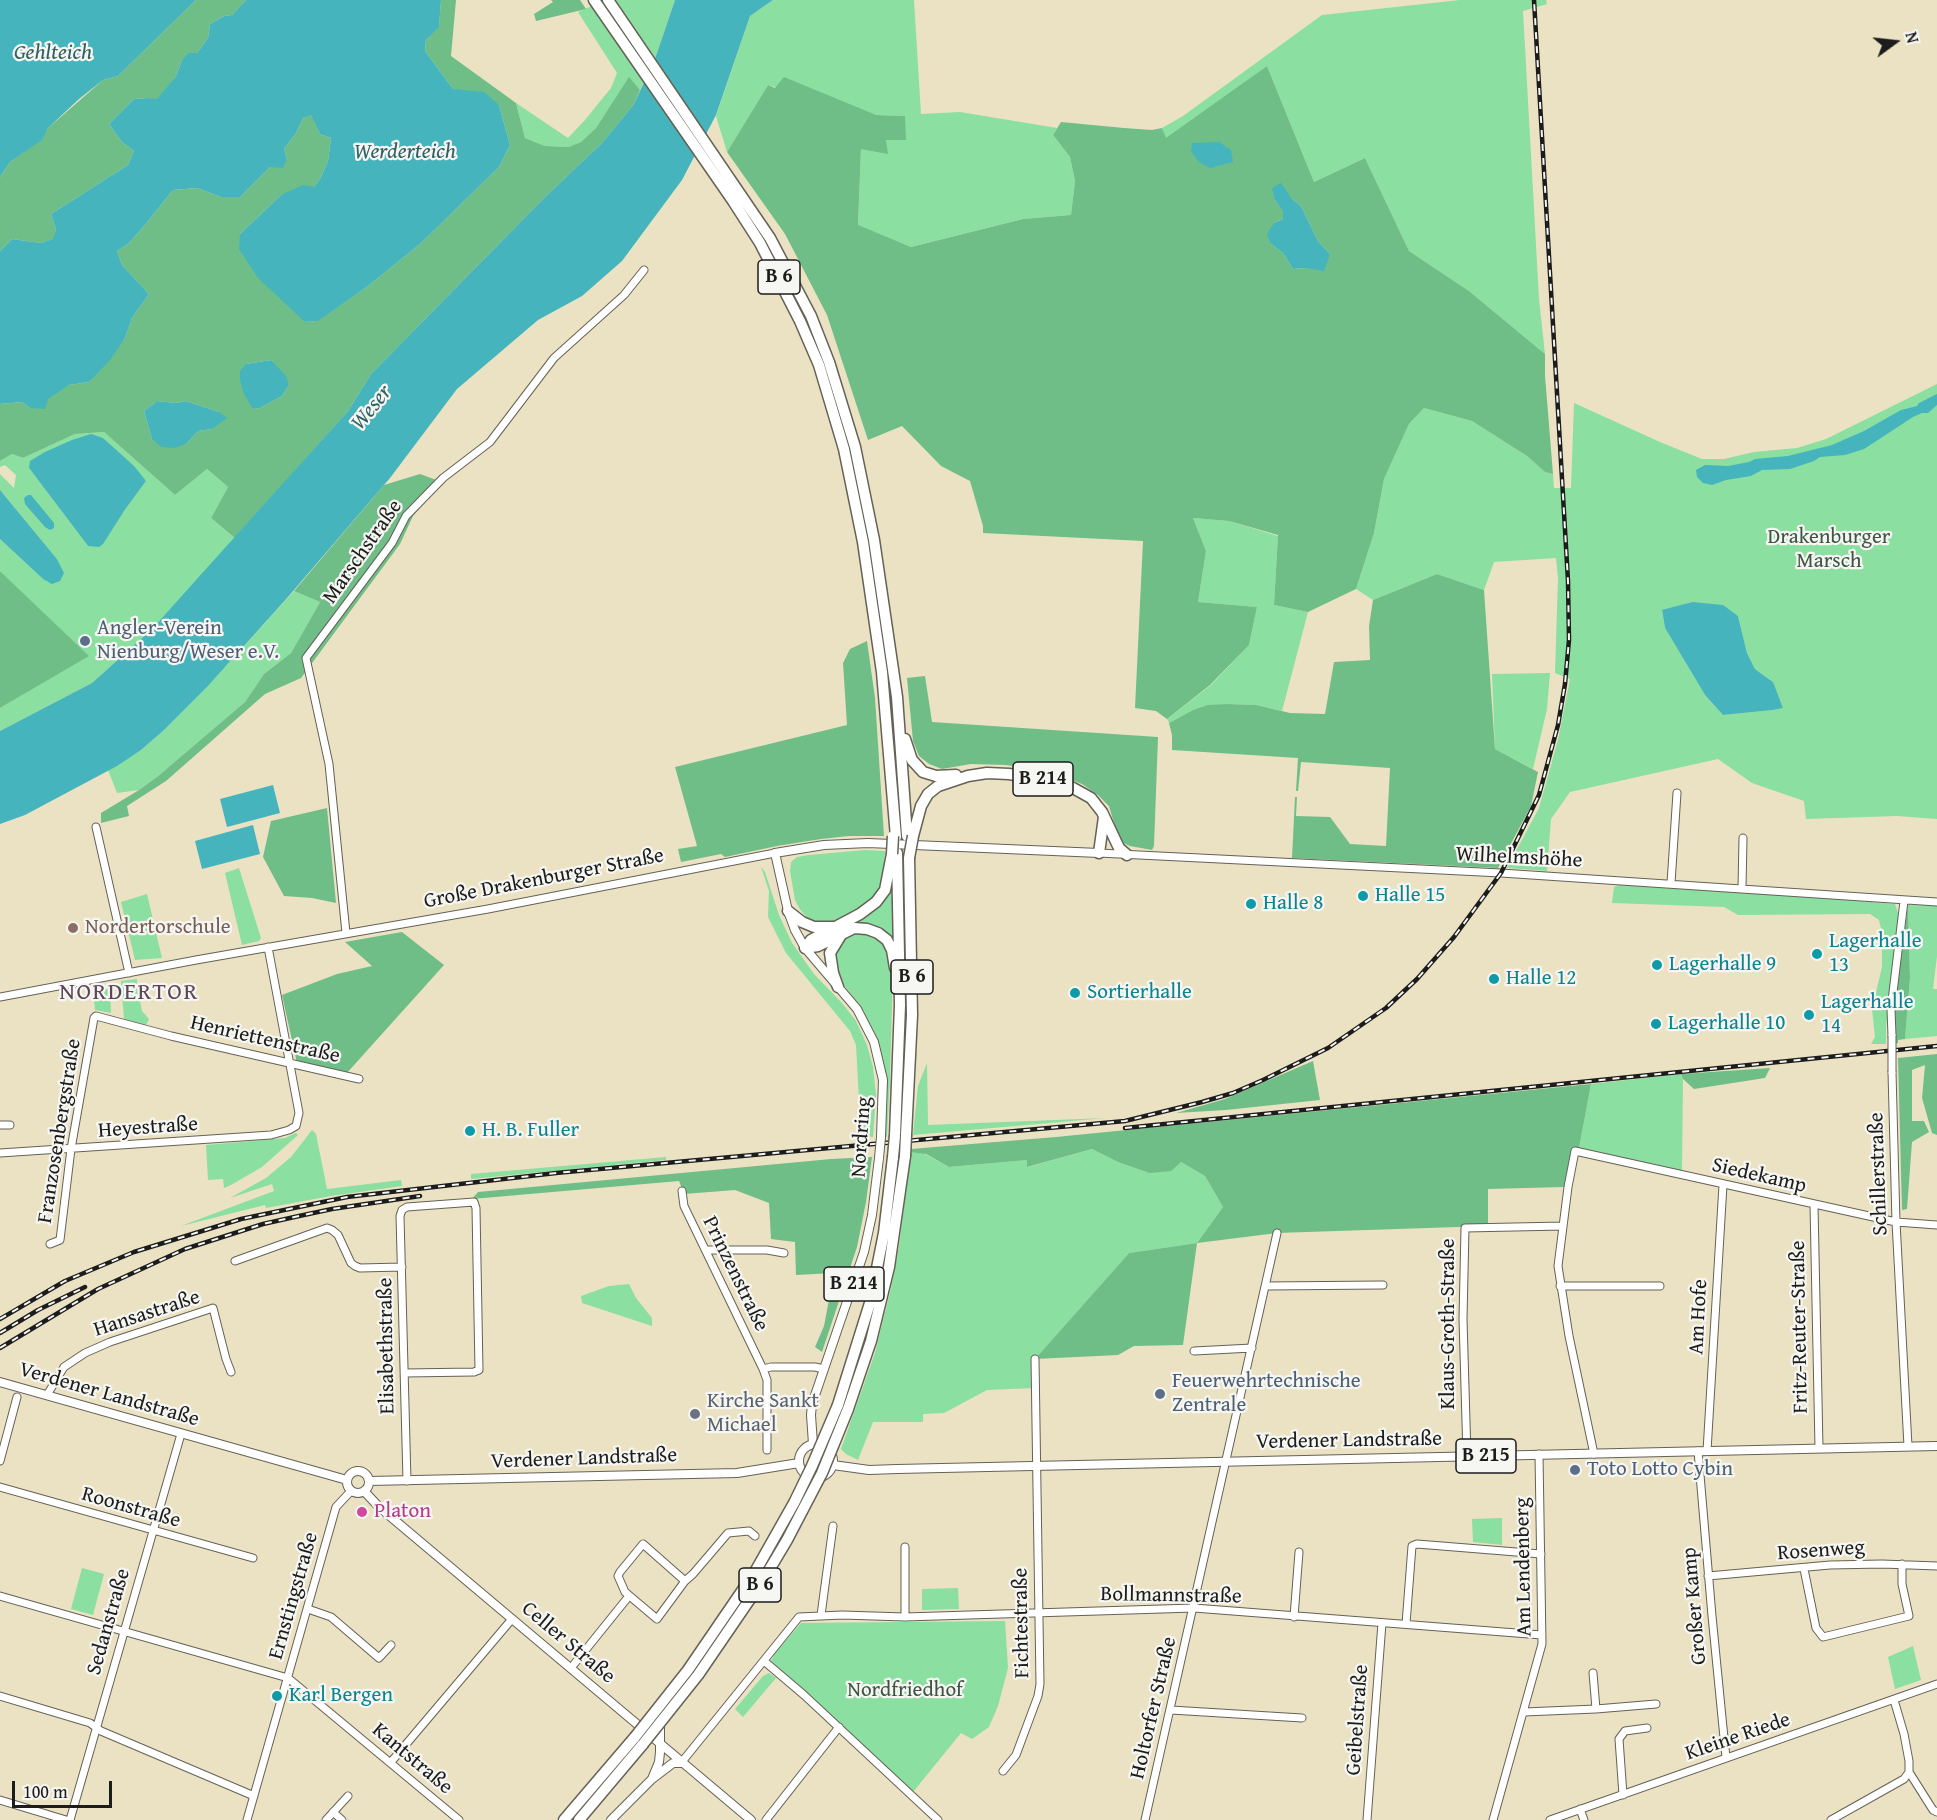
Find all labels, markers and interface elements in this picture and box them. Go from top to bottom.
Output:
north arrow [1865,12,1925,72]
text: N [1899,29,1925,46]
water label: Gehlteich [14,40,92,66]
water label: Werderteich [354,139,456,165]
road number: B 6 [758,260,800,294]
water label: Weser [346,380,398,436]
street label: Marschstraße [318,495,408,609]
park label: Drakenburger Marsch [1768,525,1890,575]
place label: Angler-Verein Nienburg/Weser e.V. [97,616,279,666]
marker: Angler-Verein Nienburg/Weser e.V. [78,634,92,648]
road number: B 214 [1013,762,1073,796]
street label: Wilhelmshöhe [1455,842,1583,874]
street label: Große Drakenburger Straße [422,843,666,915]
place label: Halle 15 [1375,883,1445,909]
marker: Halle 15 [1356,889,1370,903]
place label: Halle 8 [1263,891,1323,917]
marker: Halle 8 [1244,897,1258,911]
place label: Nordertorschule [85,915,231,941]
marker: Nordertorschule [66,921,80,935]
place label: Lagerhalle 13 [1829,929,1921,979]
marker: Lagerhalle 13 [1810,947,1824,961]
place label: Lagerhalle 9 [1669,952,1776,978]
marker: Lagerhalle 9 [1650,958,1664,972]
road number: B 6 [891,960,933,994]
place label: Halle 12 [1506,966,1576,992]
marker: Halle 12 [1487,972,1501,986]
district label: NORDERTOR [59,979,199,1007]
place label: Sortierhalle [1087,980,1192,1006]
marker: Sortierhalle [1068,986,1082,1000]
place label: Lagerhalle 14 [1821,990,1913,1040]
marker: Lagerhalle 14 [1802,1008,1816,1022]
street label: Henriettenstraße [188,1011,342,1069]
place label: Lagerhalle 10 [1668,1011,1785,1037]
marker: Lagerhalle 10 [1649,1017,1663,1031]
street label: Franzosenbergstraße [33,1037,87,1225]
street label: Nordring [847,1096,877,1178]
street label: Heyestraße [97,1112,199,1144]
street label: Schillerstraße [1864,1112,1894,1236]
place label: H. B. Fuller [482,1118,579,1144]
marker: H. B. Fuller [463,1124,477,1138]
street label: Siedekamp [1709,1153,1809,1199]
street label: Prinzenstraße [696,1212,774,1336]
street label: Klaus-Groth-Straße [1436,1238,1462,1410]
street label: Fritz-Reuter-Straße [1786,1240,1814,1414]
road number: B 214 [824,1267,884,1301]
street label: Elisabethstraße [373,1277,401,1415]
street label: Am Hofe [1684,1279,1714,1355]
street label: Hansastraße [91,1285,203,1343]
street label: Verdener Landstraße [16,1357,202,1433]
place label: Feuerwehrtechnische Zentrale [1172,1369,1361,1419]
marker: Feuerwehrtechnische Zentrale [1153,1387,1167,1401]
place label: Kirche Sankt Michael [707,1389,819,1439]
marker: Kirche Sankt Michael [688,1407,702,1421]
street label: Verdener Landstraße [1256,1427,1442,1455]
road number: B 215 [1456,1439,1516,1473]
street label: Verdener Landstraße [490,1443,678,1475]
place label: Toto Lotto Cybin [1587,1457,1733,1483]
marker: Toto Lotto Cybin [1568,1463,1582,1477]
street label: Roonstraße [79,1482,183,1534]
street label: Am Lendenberg [1510,1497,1538,1637]
place label: Platon [374,1499,431,1525]
marker: Platon [355,1505,369,1519]
street label: Ernstingstraße [264,1529,324,1663]
street label: Rosenweg [1776,1535,1866,1567]
street label: Großer Kamp [1677,1546,1713,1666]
street label: Sedanstraße [82,1566,136,1678]
road number: B 6 [739,1568,781,1602]
street label: Fichtestraße [1008,1568,1036,1678]
street label: Bollmannstraße [1100,1582,1242,1610]
street label: Celler Straße [516,1597,620,1689]
street label: Holtorfer Straße [1125,1634,1183,1782]
street label: Geibelstraße [1342,1664,1374,1776]
park label: Nordfriedhof [847,1678,963,1704]
place label: Karl Bergen [289,1683,393,1709]
marker: Karl Bergen [270,1689,284,1703]
street label: Kleine Riede [1682,1707,1794,1767]
street label: Kantstraße [366,1718,458,1800]
scale bar [15,1769,116,1807]
text: 100 m [23,1778,68,1805]

